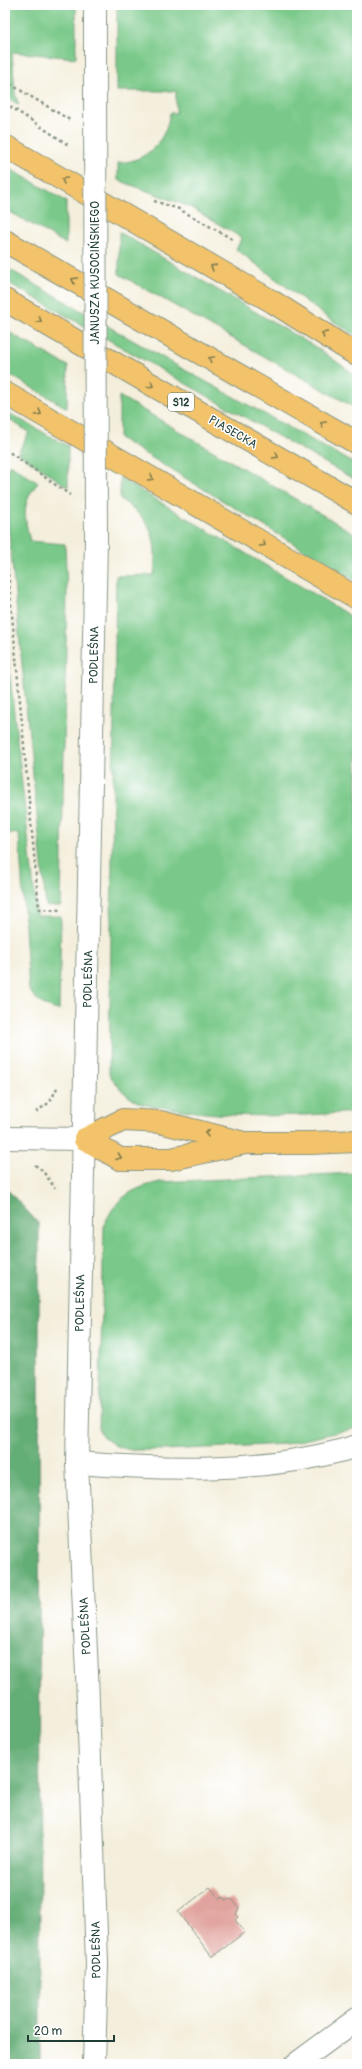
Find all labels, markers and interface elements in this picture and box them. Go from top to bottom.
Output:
one-way arrow [61,178,68,185]
street label: JANUSZA KUSOCIŃSKIEGO [87,201,103,345]
one-way arrow [210,264,217,271]
one-way arrow [70,278,78,285]
one-way arrow [35,315,42,322]
one-way arrow [321,331,328,339]
one-way arrow [207,357,215,364]
one-way arrow [147,380,154,387]
road number: S12 [168,393,194,411]
one-way arrow [35,408,42,415]
street label: PIASECKA [206,413,260,452]
one-way arrow [320,421,327,428]
one-way arrow [272,452,279,459]
one-way arrow [147,474,154,481]
one-way arrow [259,539,266,546]
street label: PODLEŚNA [85,626,103,684]
street label: PODLEŚNA [79,950,97,1008]
one-way arrow [204,1130,210,1138]
one-way arrow [115,1152,122,1160]
street label: PODLEŚNA [71,1274,89,1332]
street label: PODLEŚNA [75,1597,95,1655]
street label: PODLEŚNA [87,1921,105,1979]
scale bar [28,2017,114,2043]
text: 20 m [34,2024,63,2039]

